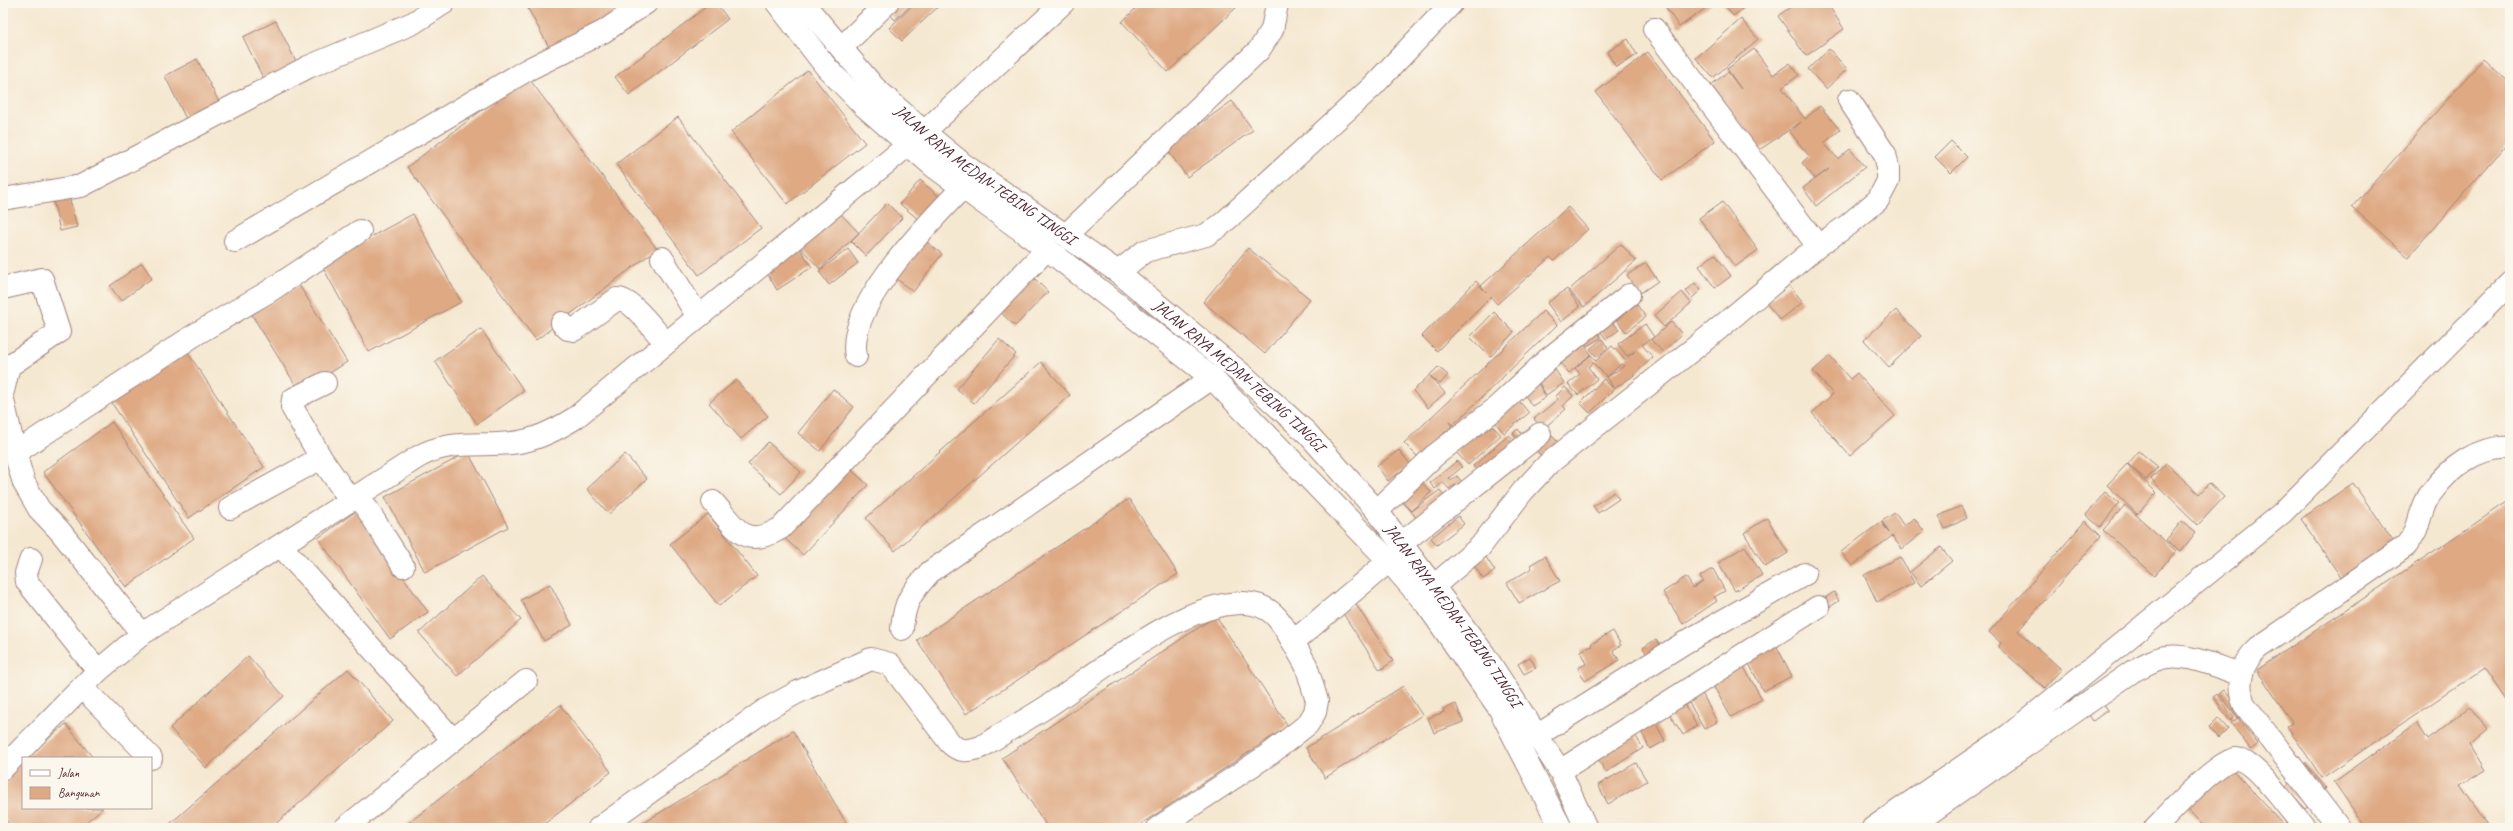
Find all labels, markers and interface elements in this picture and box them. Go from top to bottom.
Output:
street label: JALAN RAYA MEDAN-TEBING TINGGI [890,100,1082,251]
street label: JALAN RAYA MEDAN-TEBING TINGGI [1149,295,1331,458]
street label: JALAN RAYA MEDAN-TEBING TINGGI [1380,519,1528,714]
legend [22,757,152,809]
text: Jalan [57,765,80,781]
text: Bangunan [58,785,100,801]

